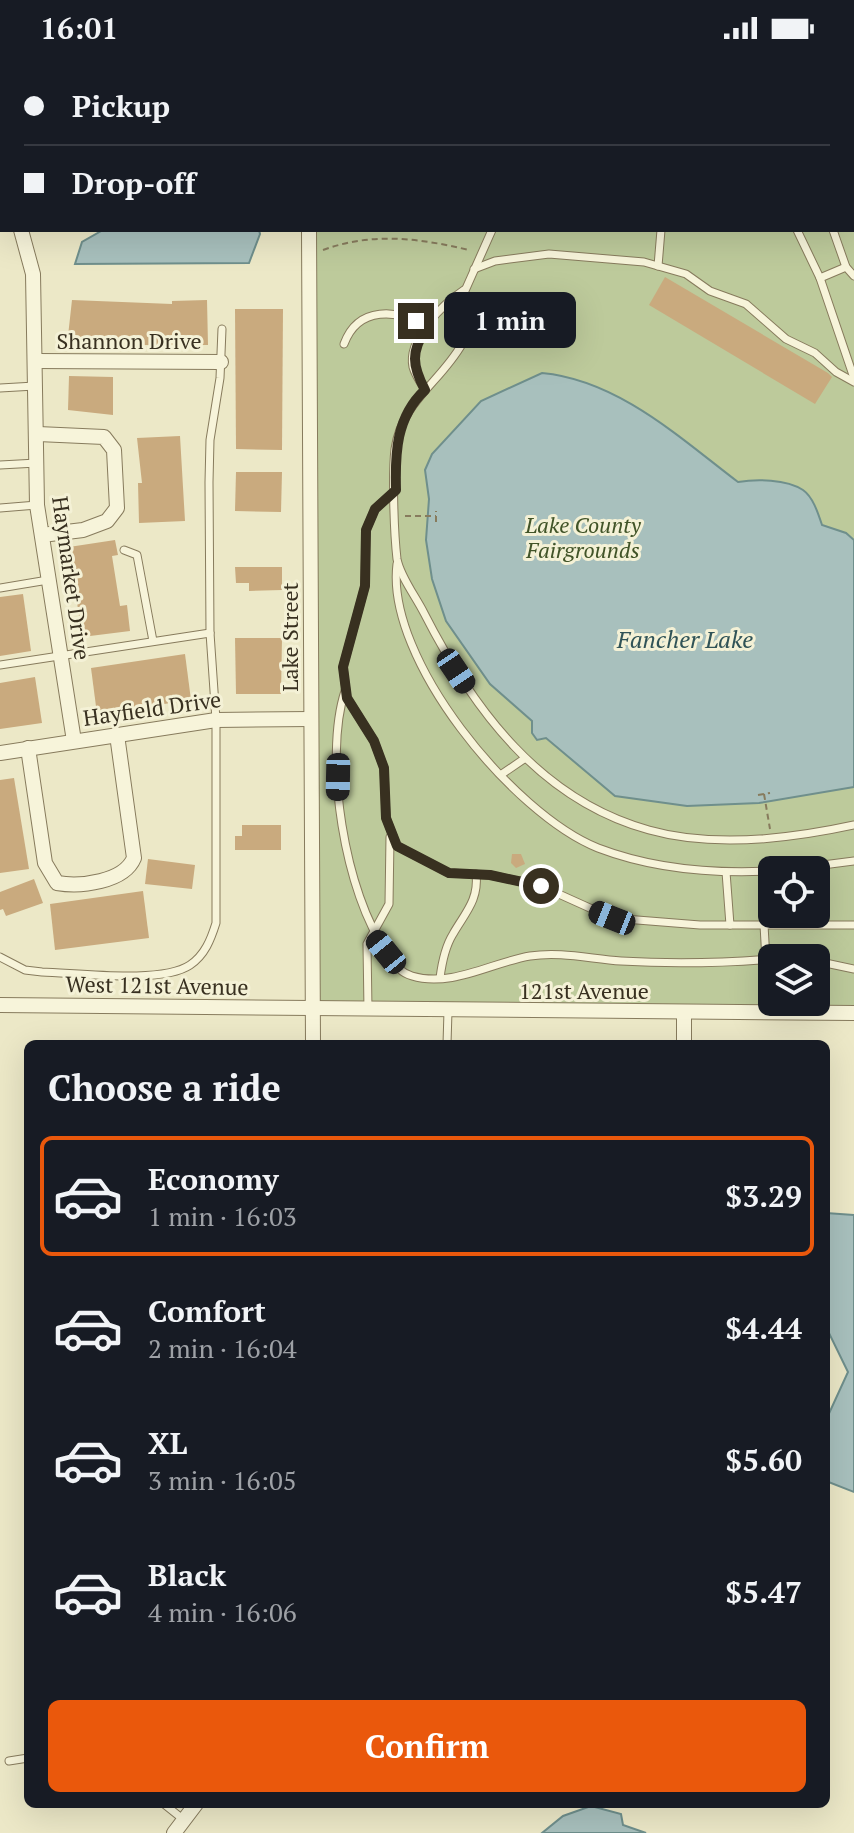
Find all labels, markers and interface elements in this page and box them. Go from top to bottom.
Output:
text: 16:01 [40,8,118,48]
text: Pickup [72,86,170,126]
text: Drop-off [72,163,196,203]
callout: 1 min [444,293,576,349]
route end [398,303,434,339]
text: 1 min [474,303,546,337]
street label: Shannon Drive [56,326,202,355]
street label: Haymarket Drive [46,494,98,662]
park label: Lake County Fairgrounds [524,510,642,564]
street label: Lake Street [275,582,304,692]
water label: Fancher Lake [616,623,753,655]
car [433,644,479,698]
street label: Hayfield Drive [81,684,223,732]
car [326,753,350,801]
map controls [758,856,830,1016]
button: locate [758,856,830,928]
route start [523,868,559,904]
car [585,898,639,938]
car [362,926,410,978]
button: layers [758,944,830,1016]
street label: West 121st Avenue [65,969,249,1001]
street label: 121st Avenue [519,976,649,1005]
text: Choose a ride [48,1064,281,1111]
text: Economy [148,1159,279,1199]
icon: car [52,1160,124,1232]
text: $3.29 [725,1176,802,1216]
text: 1 min · 16:03 [148,1199,297,1233]
text: Comfort [148,1291,266,1331]
icon: car [52,1292,124,1364]
text: $4.44 [725,1308,802,1348]
text: 2 min · 16:04 [148,1331,297,1365]
text: XL [148,1423,187,1463]
icon: car [52,1424,124,1496]
text: $5.60 [725,1440,802,1480]
text: 3 min · 16:05 [148,1463,297,1497]
text: Black [148,1555,226,1595]
icon: car [52,1556,124,1628]
text: $5.47 [725,1572,802,1612]
text: 4 min · 16:06 [148,1595,297,1629]
button: Confirm [48,1700,806,1792]

